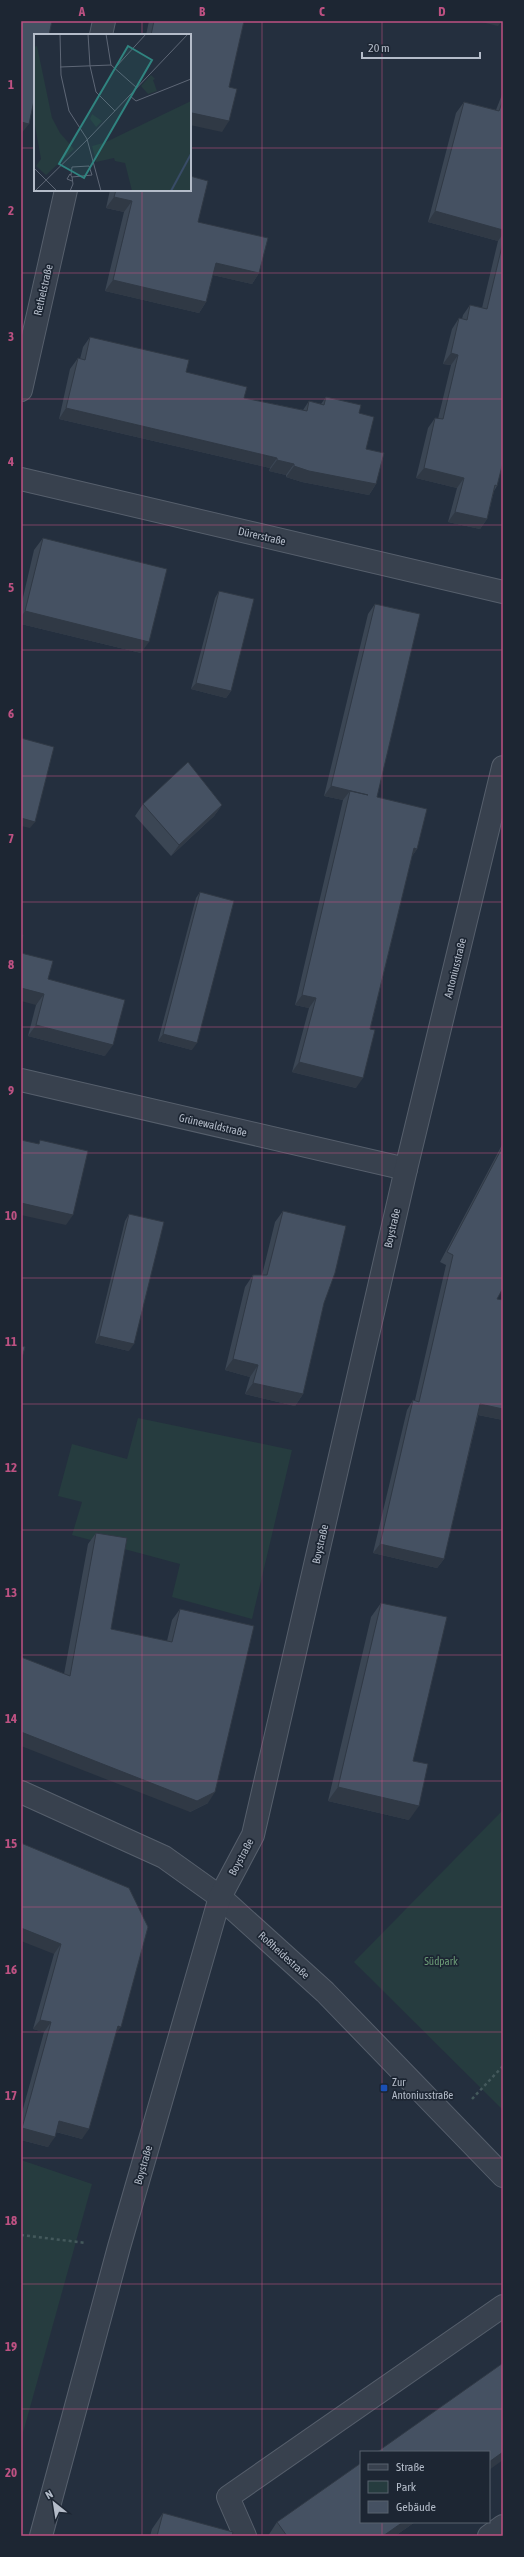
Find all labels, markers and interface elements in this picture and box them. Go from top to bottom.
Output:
text: A [78,4,86,19]
text: B [199,4,206,19]
text: C [319,4,325,19]
text: D [438,4,446,19]
inset map [34,34,191,191]
scale bar [362,34,480,60]
text: 20 m [368,41,390,55]
text: 1 [8,77,14,92]
text: 2 [8,203,14,218]
street label: Rethelstraße [31,263,55,317]
text: 3 [8,329,14,344]
text: 4 [7,454,14,469]
street label: Dürerstraße [237,525,287,547]
text: 5 [8,580,14,595]
text: 6 [8,706,14,721]
text: 7 [8,831,14,846]
street label: Antoniusstraße [442,937,468,999]
text: 8 [8,957,14,972]
text: 9 [8,1083,14,1098]
street label: Grünewaldstraße [178,1111,248,1139]
street label: Boystraße [382,1207,402,1249]
text: 10 [5,1208,17,1223]
text: 11 [5,1334,17,1349]
text: 12 [5,1460,17,1475]
street label: Boystraße [310,1523,330,1565]
text: 13 [5,1585,17,1600]
text: 14 [5,1711,17,1726]
text: 15 [5,1836,17,1851]
street label: Boystraße [226,1836,256,1878]
street label: Roßheidestraße [256,1929,312,1981]
park label: Südpark [424,1955,458,1967]
text: 16 [5,1962,17,1977]
place label: Zur Antoniusstraße [392,2076,453,2101]
marker: Zur Antoniusstraße [379,2083,389,2093]
text: 17 [5,2088,17,2103]
street label: Boystraße [132,2144,154,2186]
text: 18 [5,2213,17,2228]
text: 19 [5,2339,17,2354]
legend [360,2451,490,2523]
text: Straße [396,2460,424,2474]
text: 20 [5,2465,17,2480]
text: Park [396,2480,417,2494]
north arrow [34,2483,74,2523]
text: N [43,2488,55,2501]
text: Gebäude [396,2500,436,2514]

